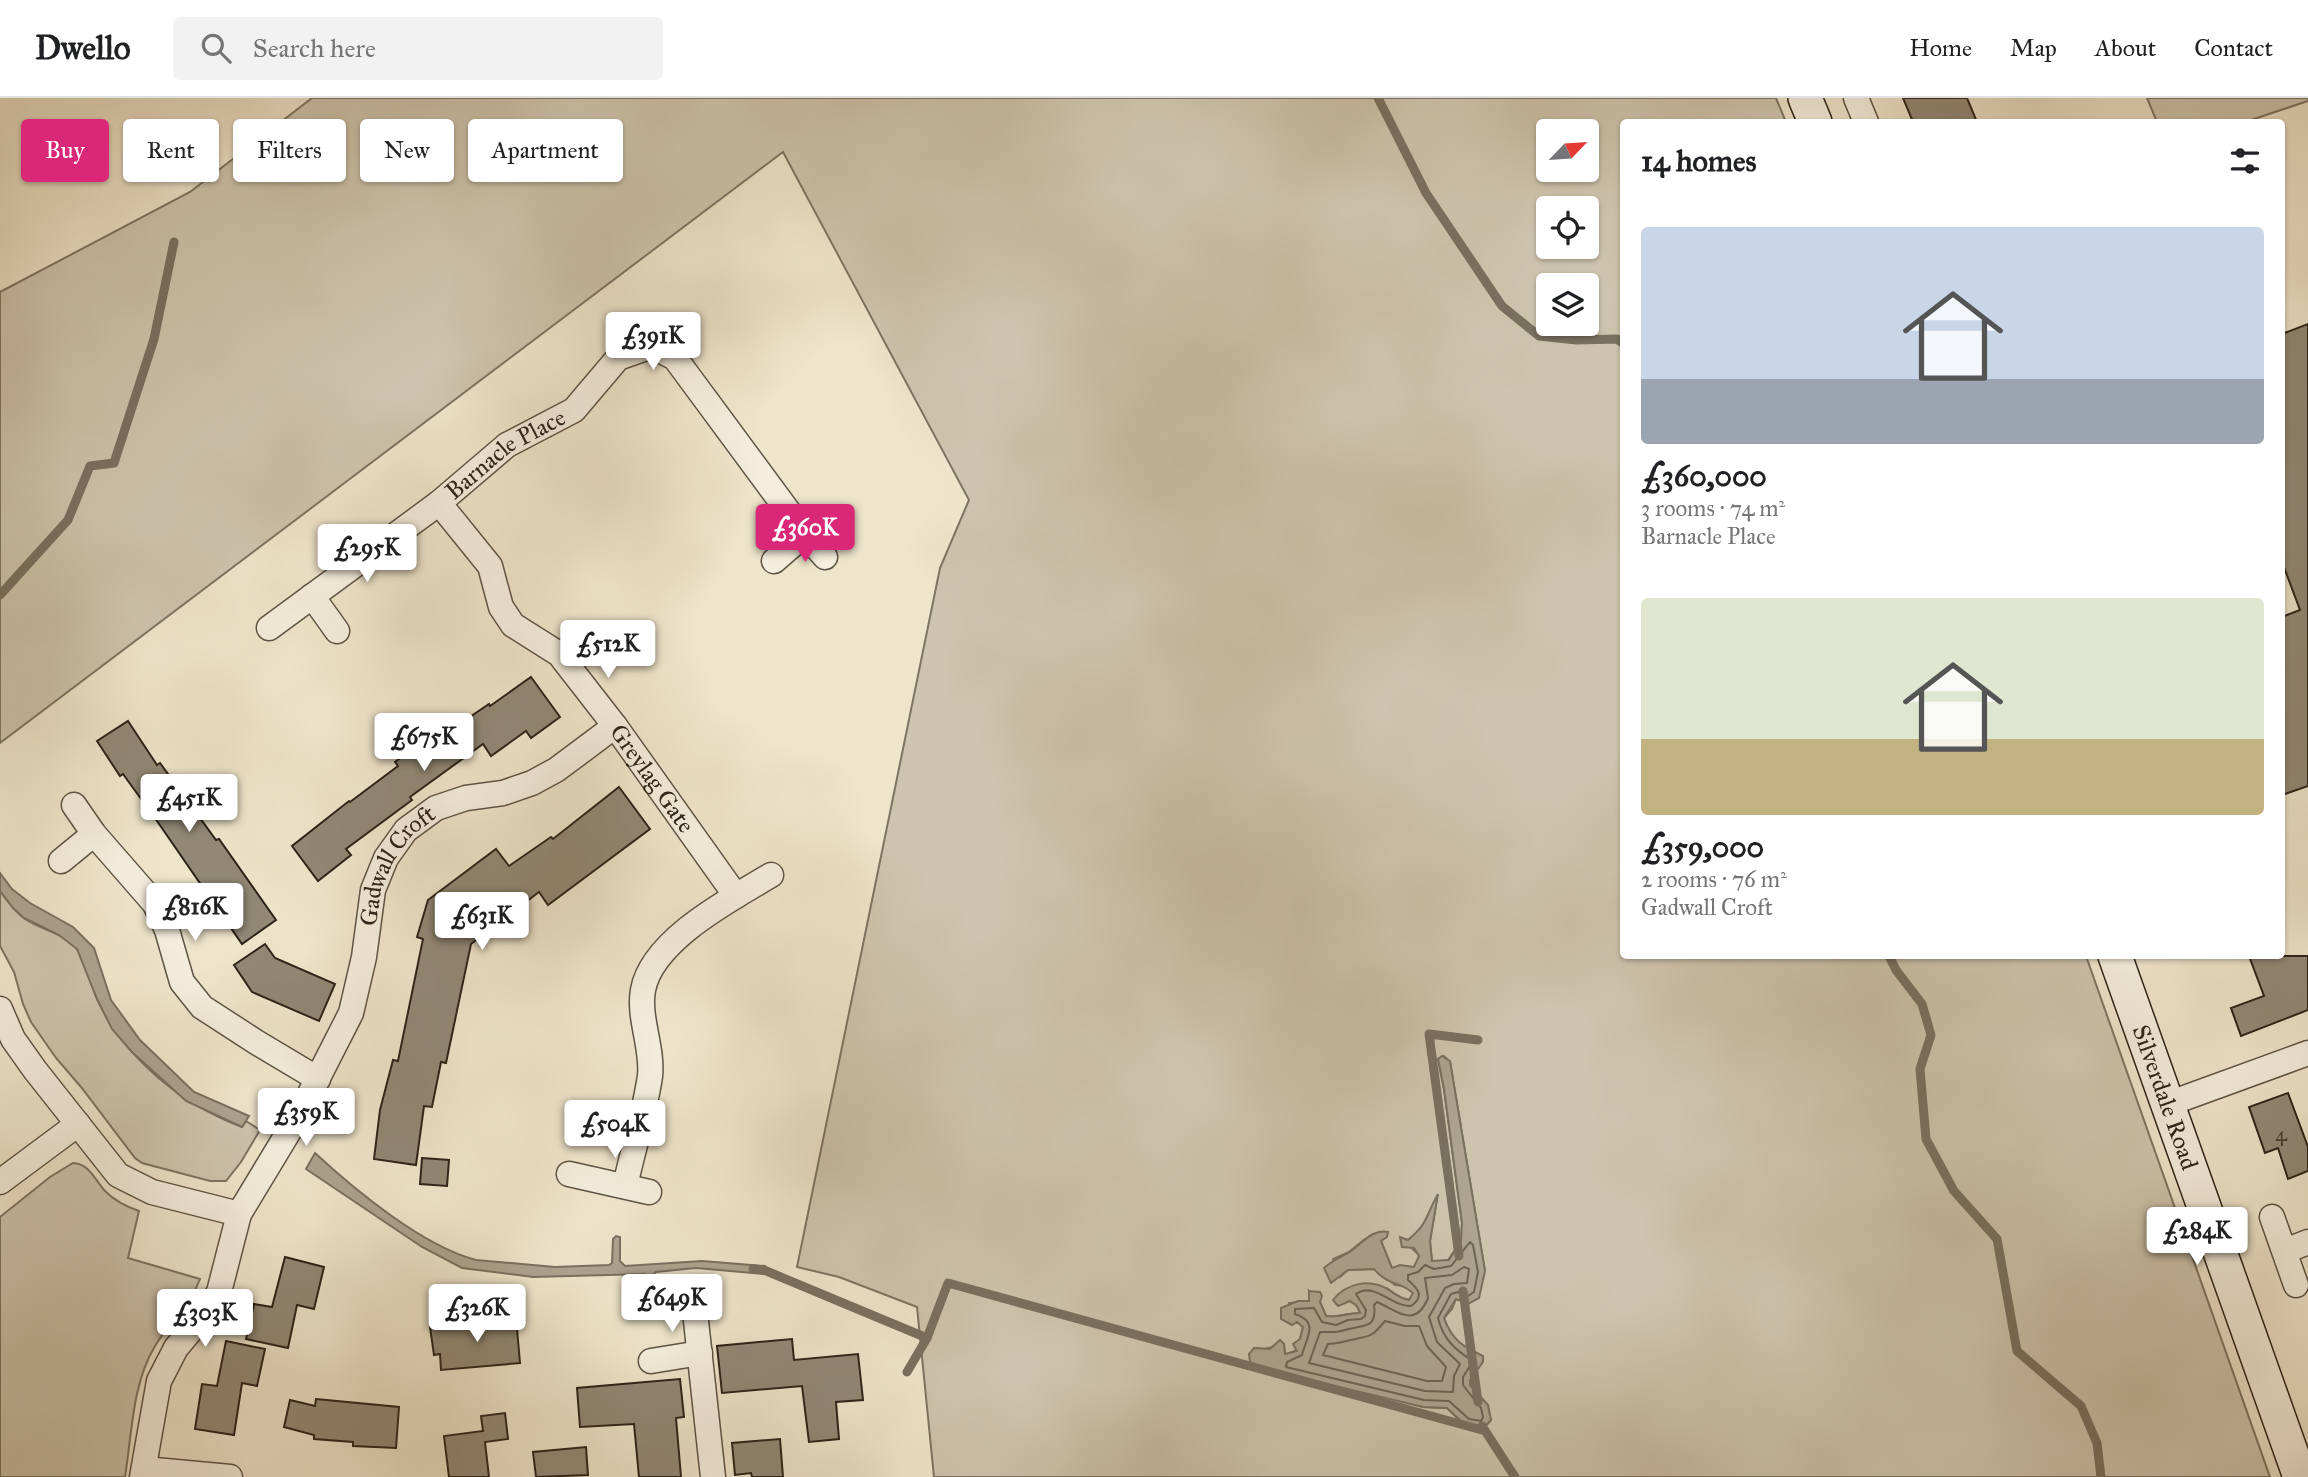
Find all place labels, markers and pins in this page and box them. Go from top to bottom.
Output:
pin: £391K [604,313,702,372]
pin: £360K [756,504,854,564]
pin: £295K [318,524,416,584]
pin: £512K [559,620,657,680]
pin: £675K [375,714,473,773]
pin: £451K [140,774,238,834]
pin: £816K [146,884,244,943]
pin: £631K [433,892,531,952]
pin: £359K [257,1088,355,1148]
pin: £504K [566,1100,664,1160]
pin: £284K [2148,1208,2246,1267]
pin: £649K [623,1274,721,1334]
pin: £326K [428,1284,526,1344]
pin: £303K [156,1290,254,1349]

